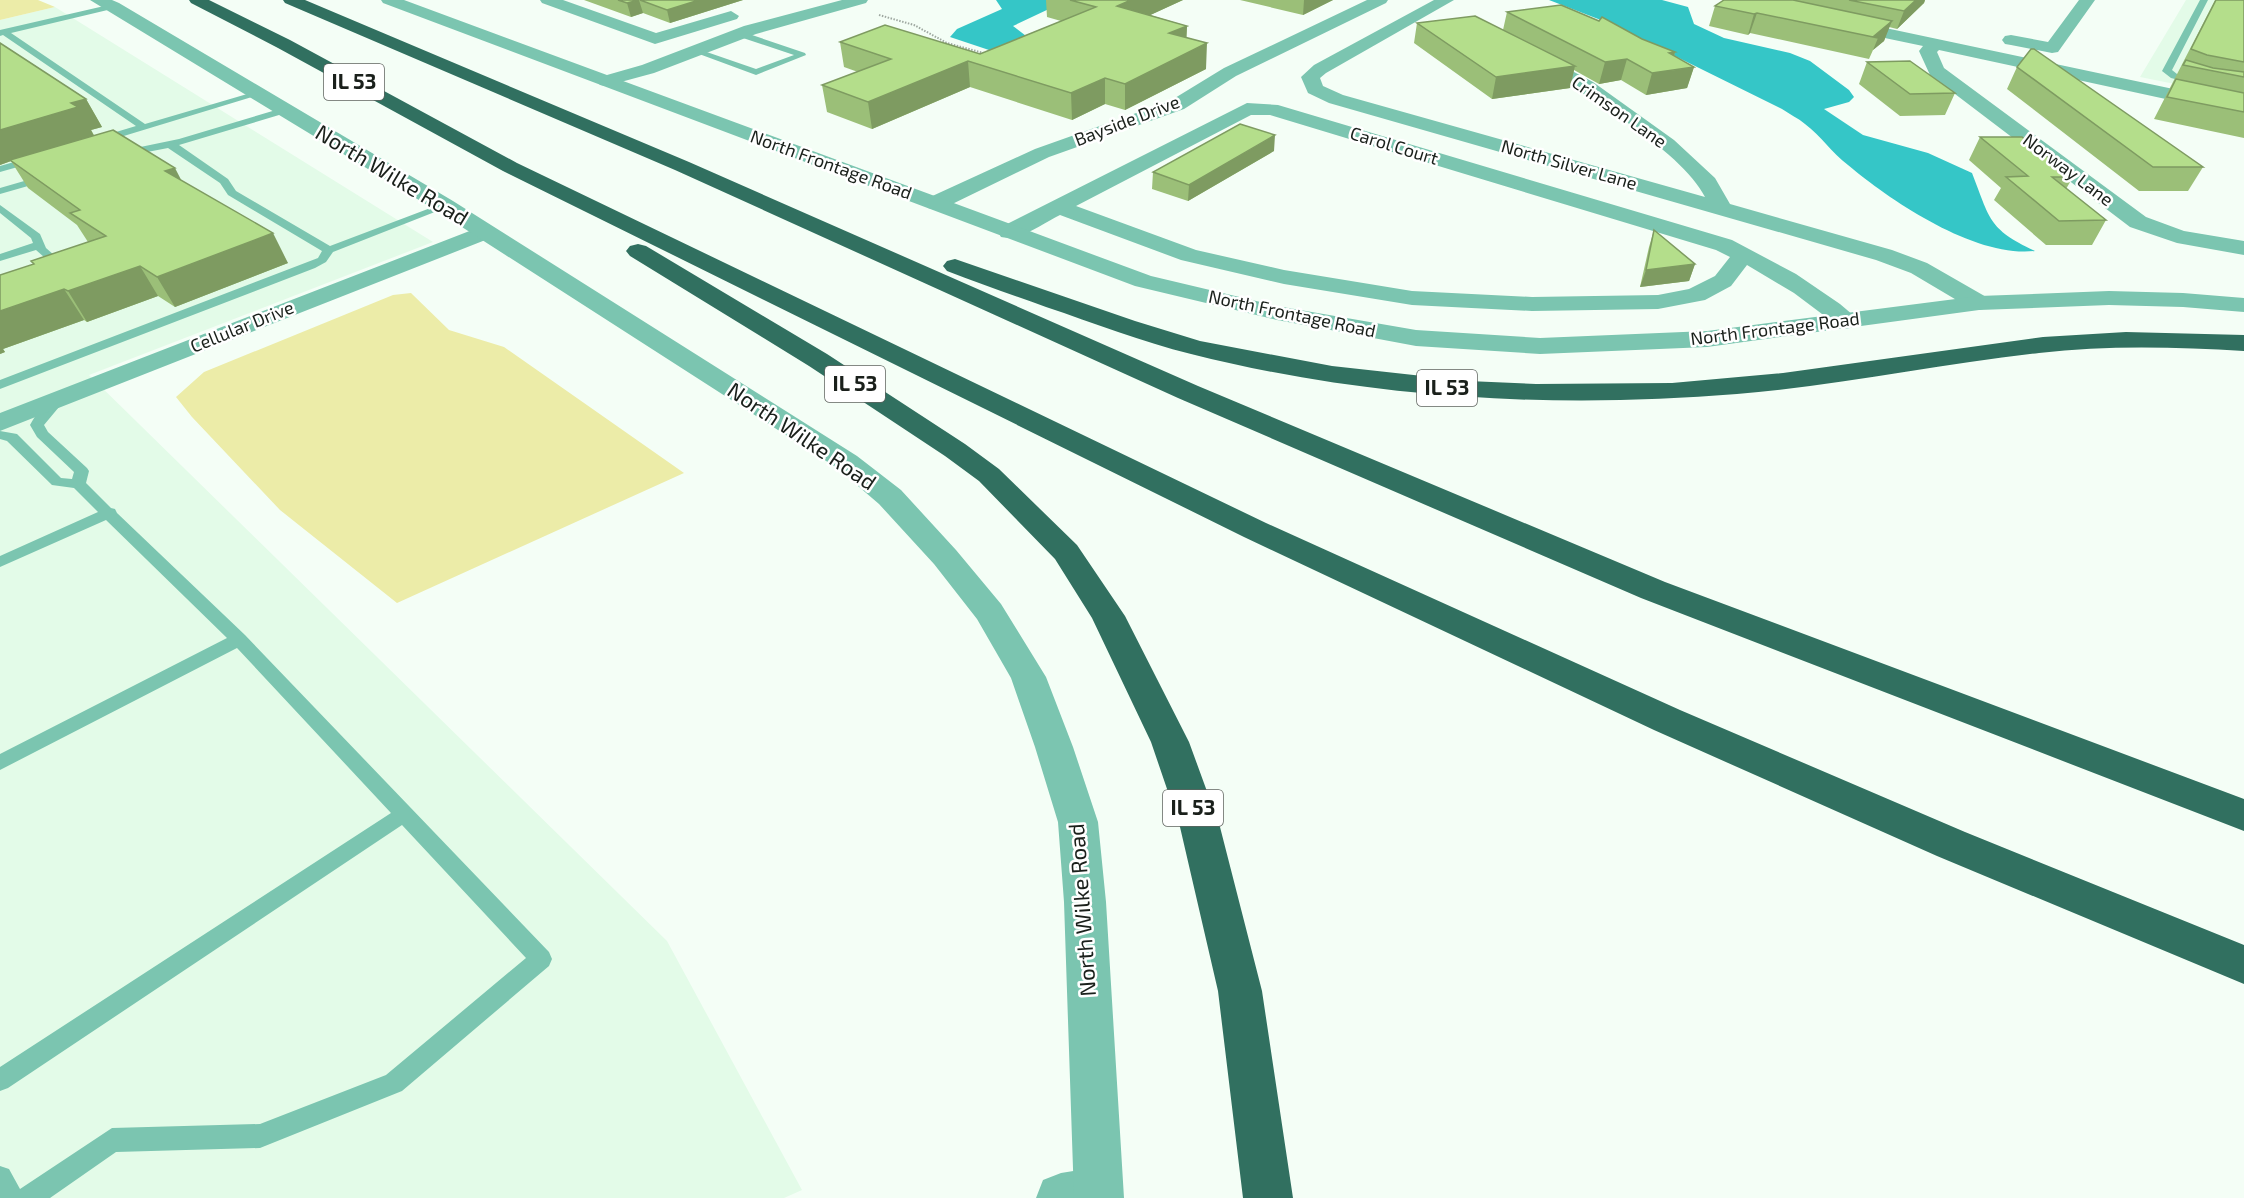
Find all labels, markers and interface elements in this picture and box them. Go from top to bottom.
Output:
road number: IL 53 [324,64,384,100]
street label: Crimson Lane [1568,70,1671,152]
street label: Bayside Drive [1071,90,1182,150]
street label: North Wilke Road [311,118,474,230]
street label: Carol Court [1348,121,1441,169]
street label: North Frontage Road [748,125,915,204]
street label: Norway Lane [2019,128,2118,210]
street label: North Silver Lane [1499,134,1640,194]
street label: North Frontage Road [1207,285,1378,341]
street label: Cellular Drive [187,295,297,357]
street label: North Frontage Road [1689,307,1861,349]
road number: IL 53 [825,366,885,402]
road number: IL 53 [1417,370,1477,406]
street label: North Wilke Road [723,376,882,495]
road number: IL 53 [1163,790,1223,826]
street label: North Wilke Road [1062,823,1100,998]

